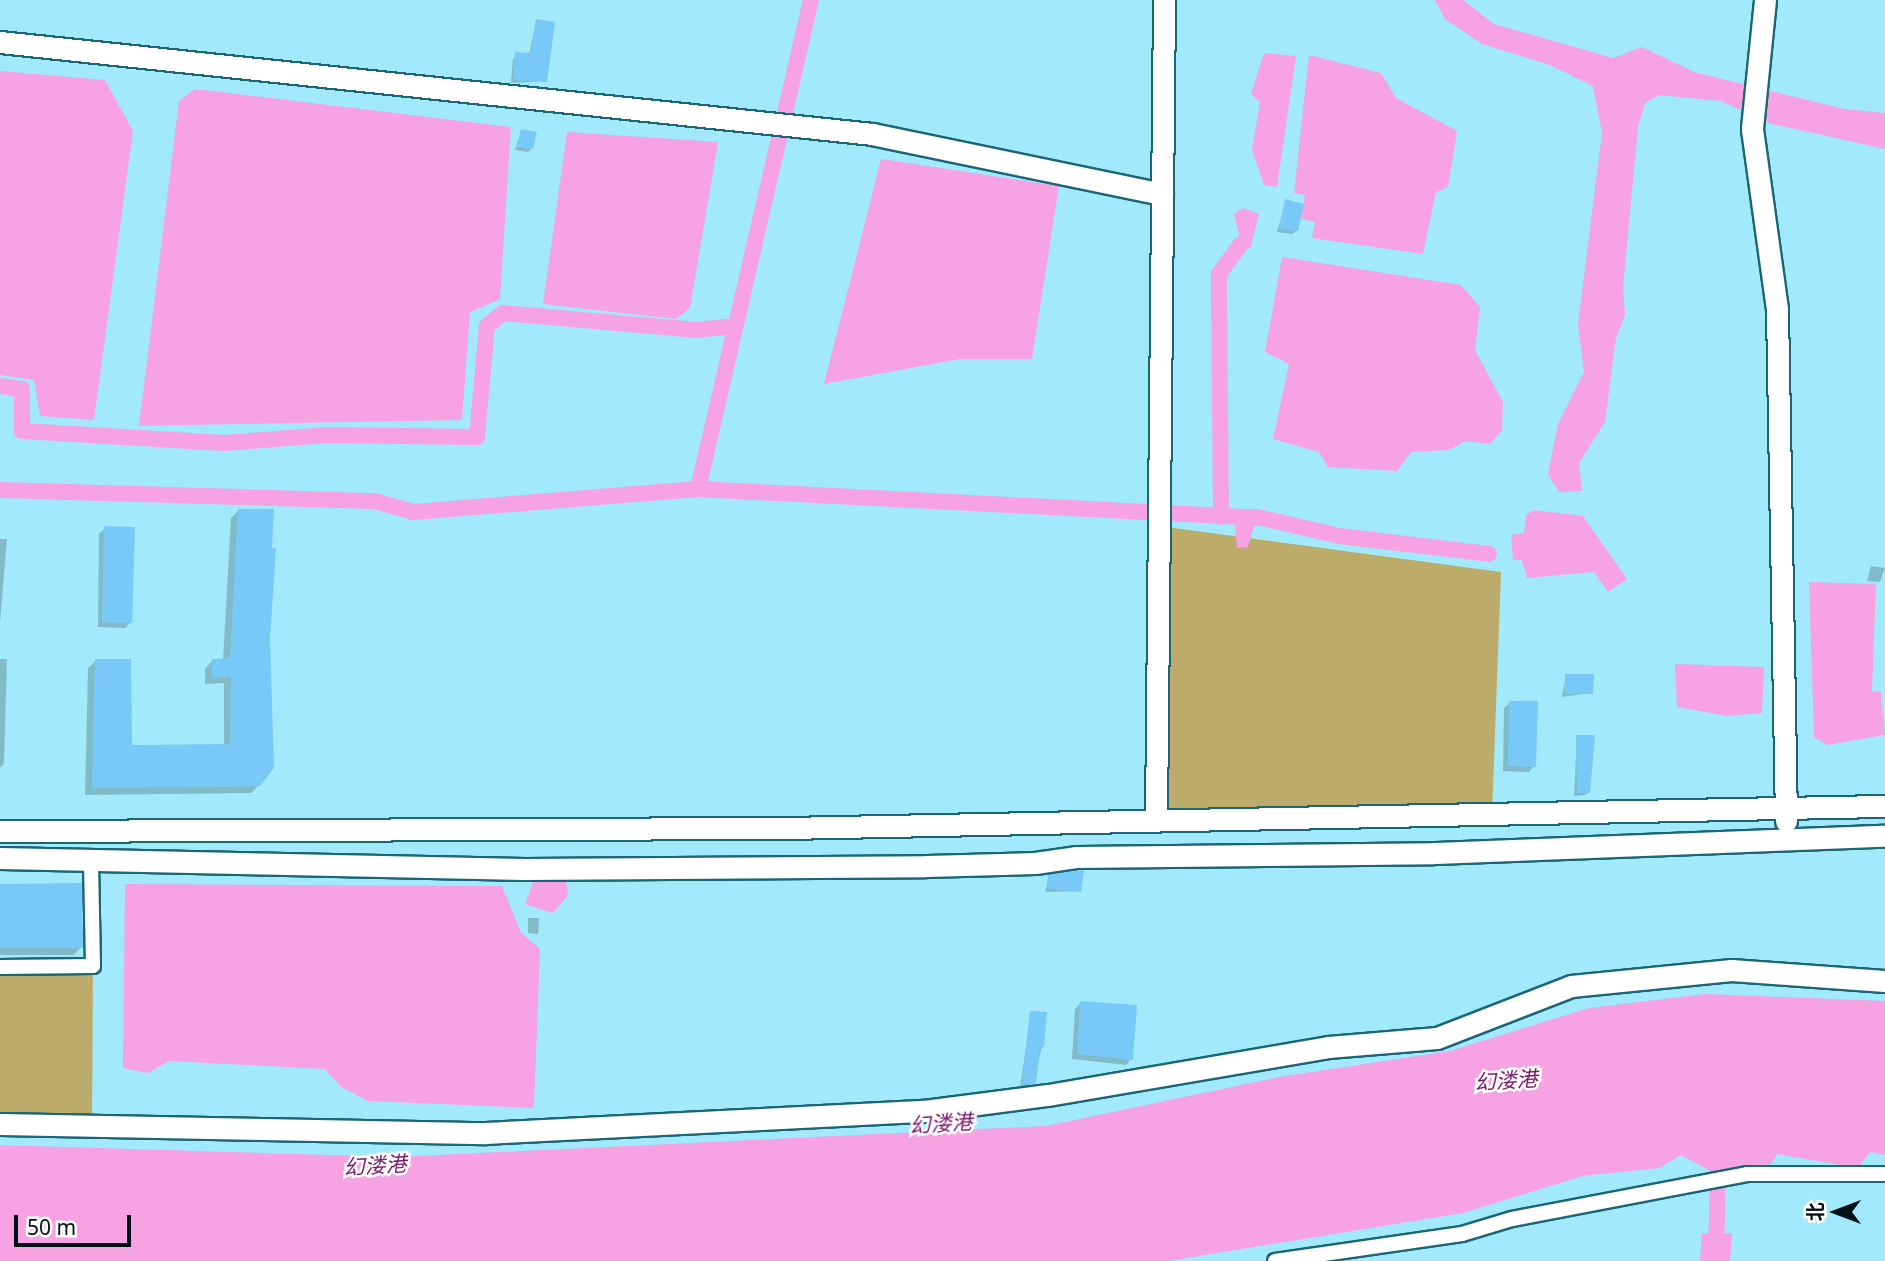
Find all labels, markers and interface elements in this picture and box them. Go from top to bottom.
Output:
water label: 幻溇港 [1474,1065,1538,1095]
water label: 幻溇港 [909,1108,973,1138]
water label: 幻溇港 [343,1150,407,1180]
north arrow [1801,1177,1871,1247]
scale bar [18,1202,135,1246]
text: 北 [1802,1203,1828,1222]
text: 50 m [27,1213,76,1241]

